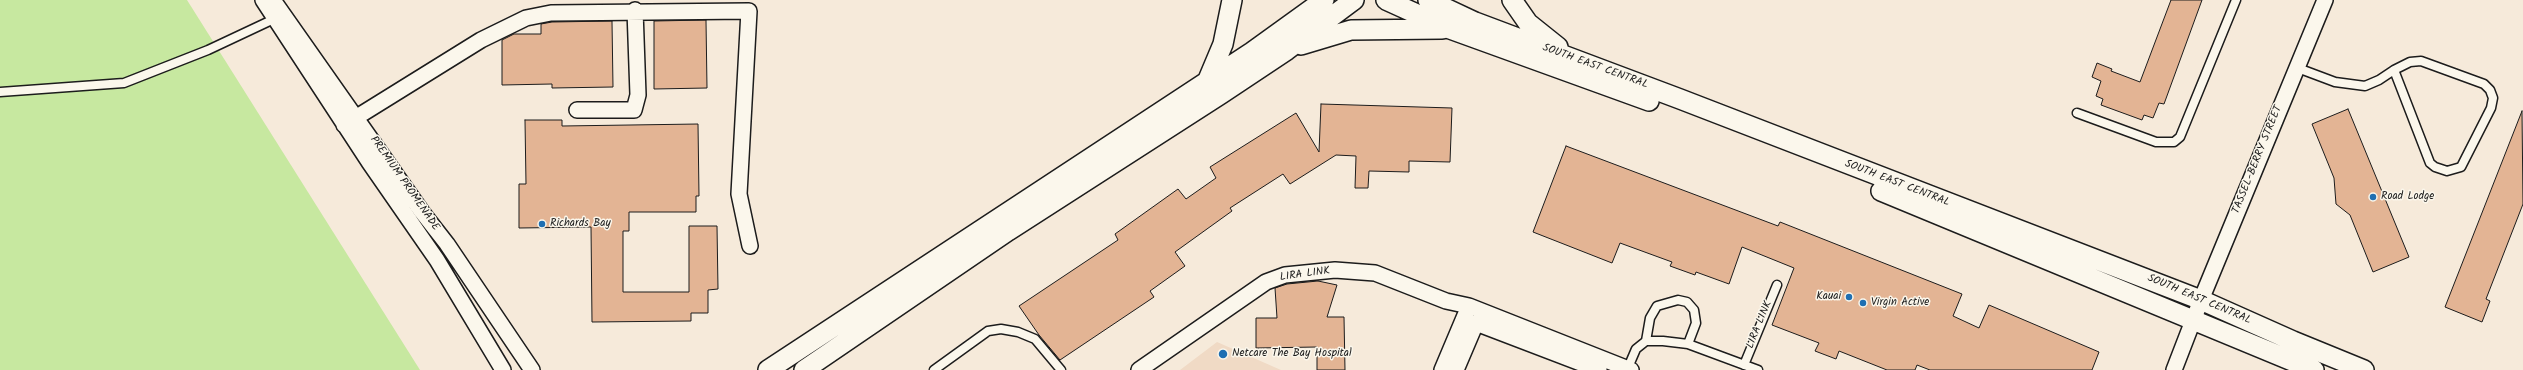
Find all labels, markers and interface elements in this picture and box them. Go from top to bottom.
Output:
street label: SOUTH EAST CENTRAL [1540,42,1650,92]
street label: TASSEL-BERRY STREET [2230,104,2286,216]
street label: PREMIUM PROMENADE [366,134,442,234]
street label: SOUTH EAST CENTRAL [1843,158,1951,210]
place label: Road Lodge [2381,190,2434,204]
marker: Road Lodge [2368,192,2378,202]
place label: Richards Bay [550,217,611,231]
marker: Richards Bay [537,219,547,229]
street label: LIRA LINK [1279,265,1331,285]
street label: SOUTH EAST CENTRAL [2145,272,2253,328]
place label: Kauai [1816,290,1841,304]
marker: Kauai [1844,292,1854,302]
place label: Virgin Active [1871,296,1929,310]
marker: Virgin Active [1858,298,1868,308]
street label: LIRA LINK [1744,299,1776,351]
place label: Netcare The Bay Hospital [1232,347,1352,361]
marker: Netcare The Bay Hospital [1217,348,1229,360]

